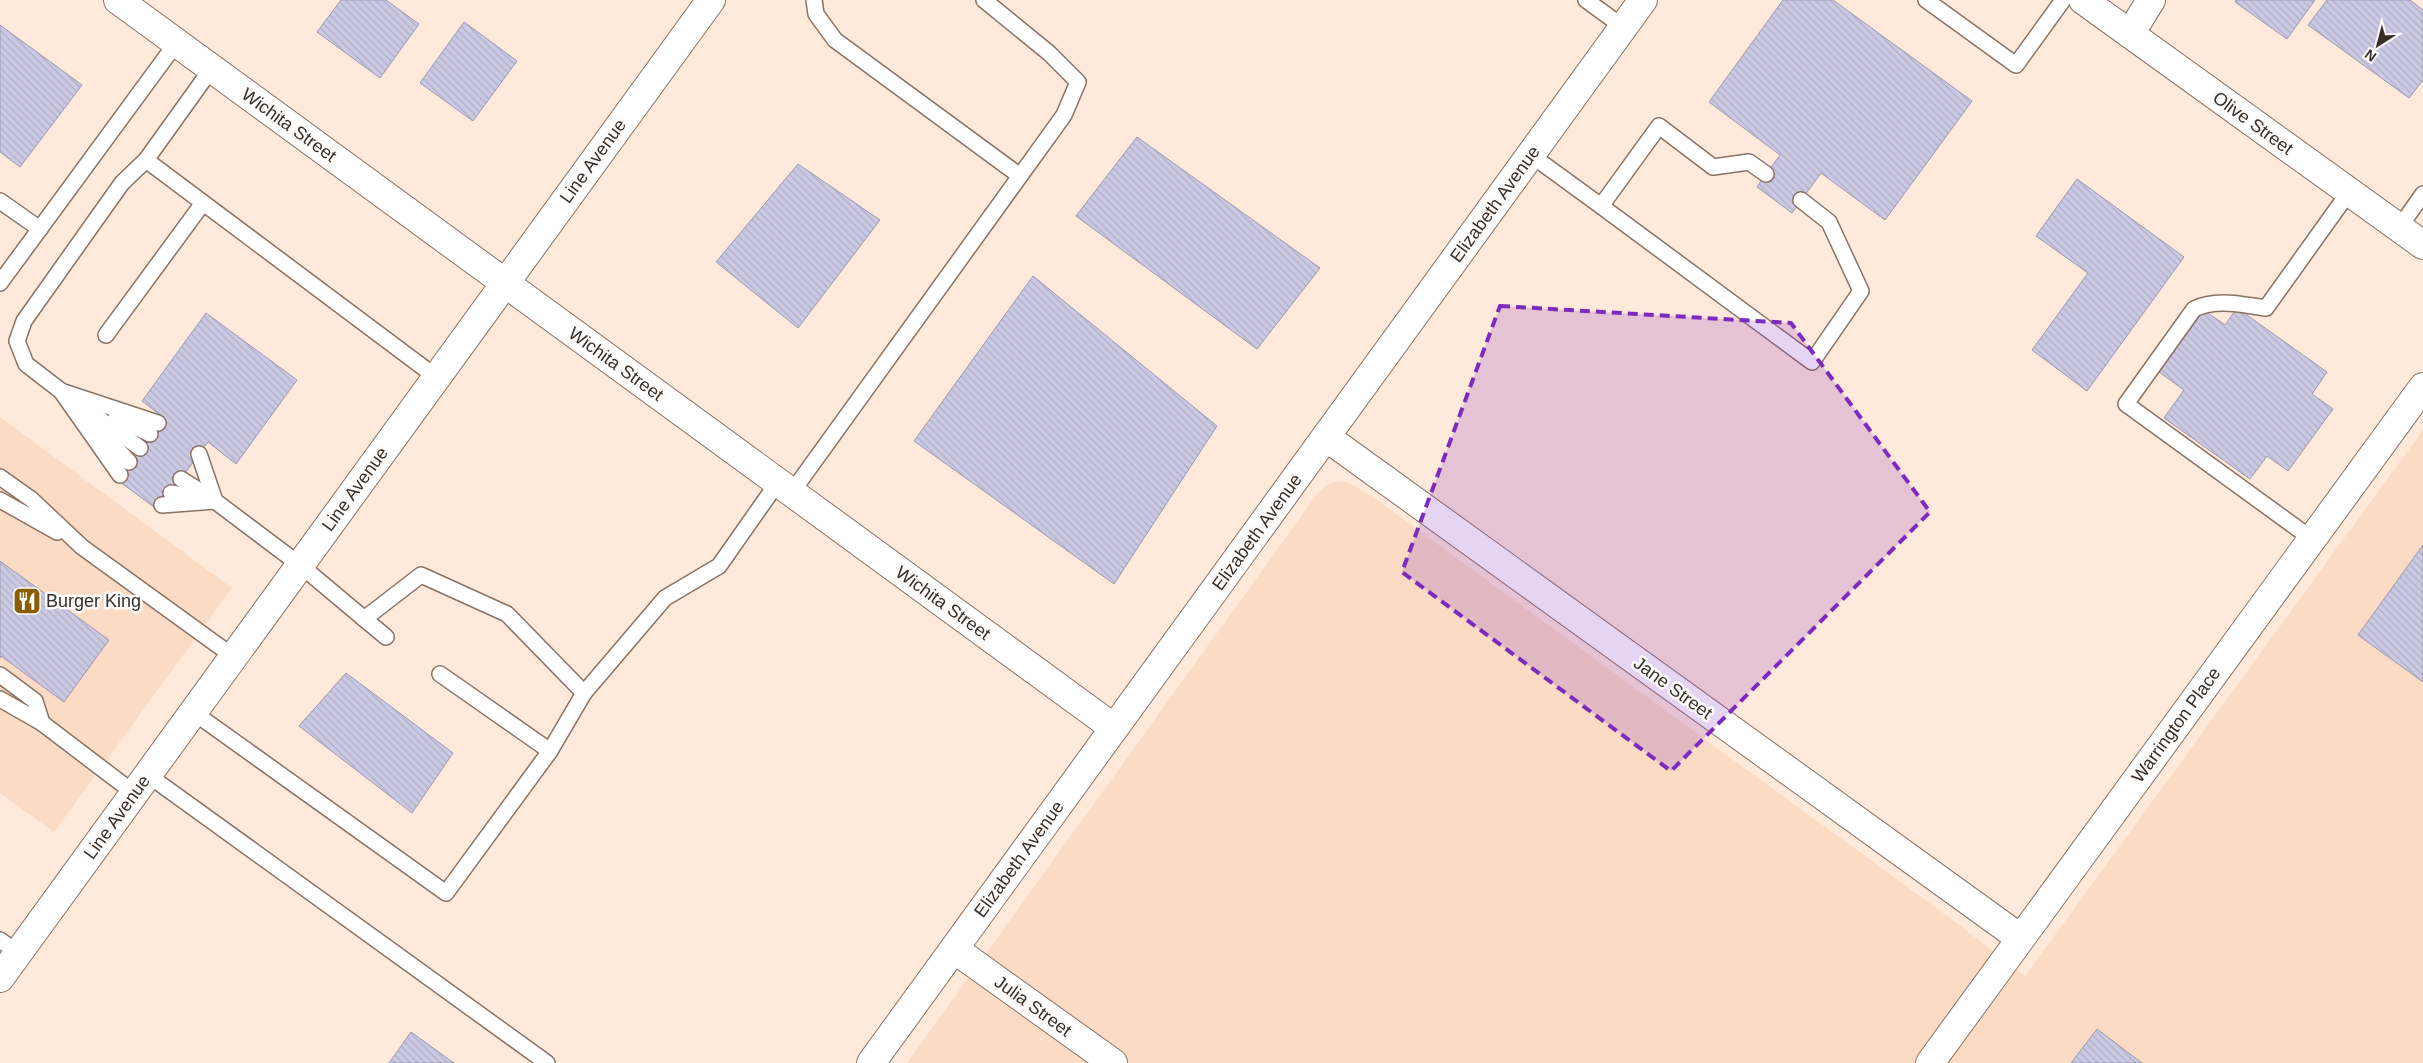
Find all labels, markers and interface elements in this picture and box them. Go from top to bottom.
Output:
north arrow [2353,20,2403,70]
text: N [2362,46,2379,65]
street label: Wichita Street [238,84,340,166]
street label: Olive Street [2209,87,2297,159]
street label: Line Avenue [556,115,630,207]
street label: Elizabeth Avenue [1446,142,1544,266]
street label: Wichita Street [565,323,667,405]
street label: Line Avenue [318,443,392,535]
street label: Elizabeth Avenue [1208,470,1306,594]
street label: Wichita Street [892,562,994,644]
restaurant icon: Burger King [12,586,42,616]
place label: Burger King [46,591,141,611]
street label: Jane Street [1630,653,1716,723]
street label: Warrington Place [2128,664,2224,786]
street label: Line Avenue [80,771,154,863]
street label: Elizabeth Avenue [970,797,1068,921]
street label: Julia Street [991,971,1075,1041]

